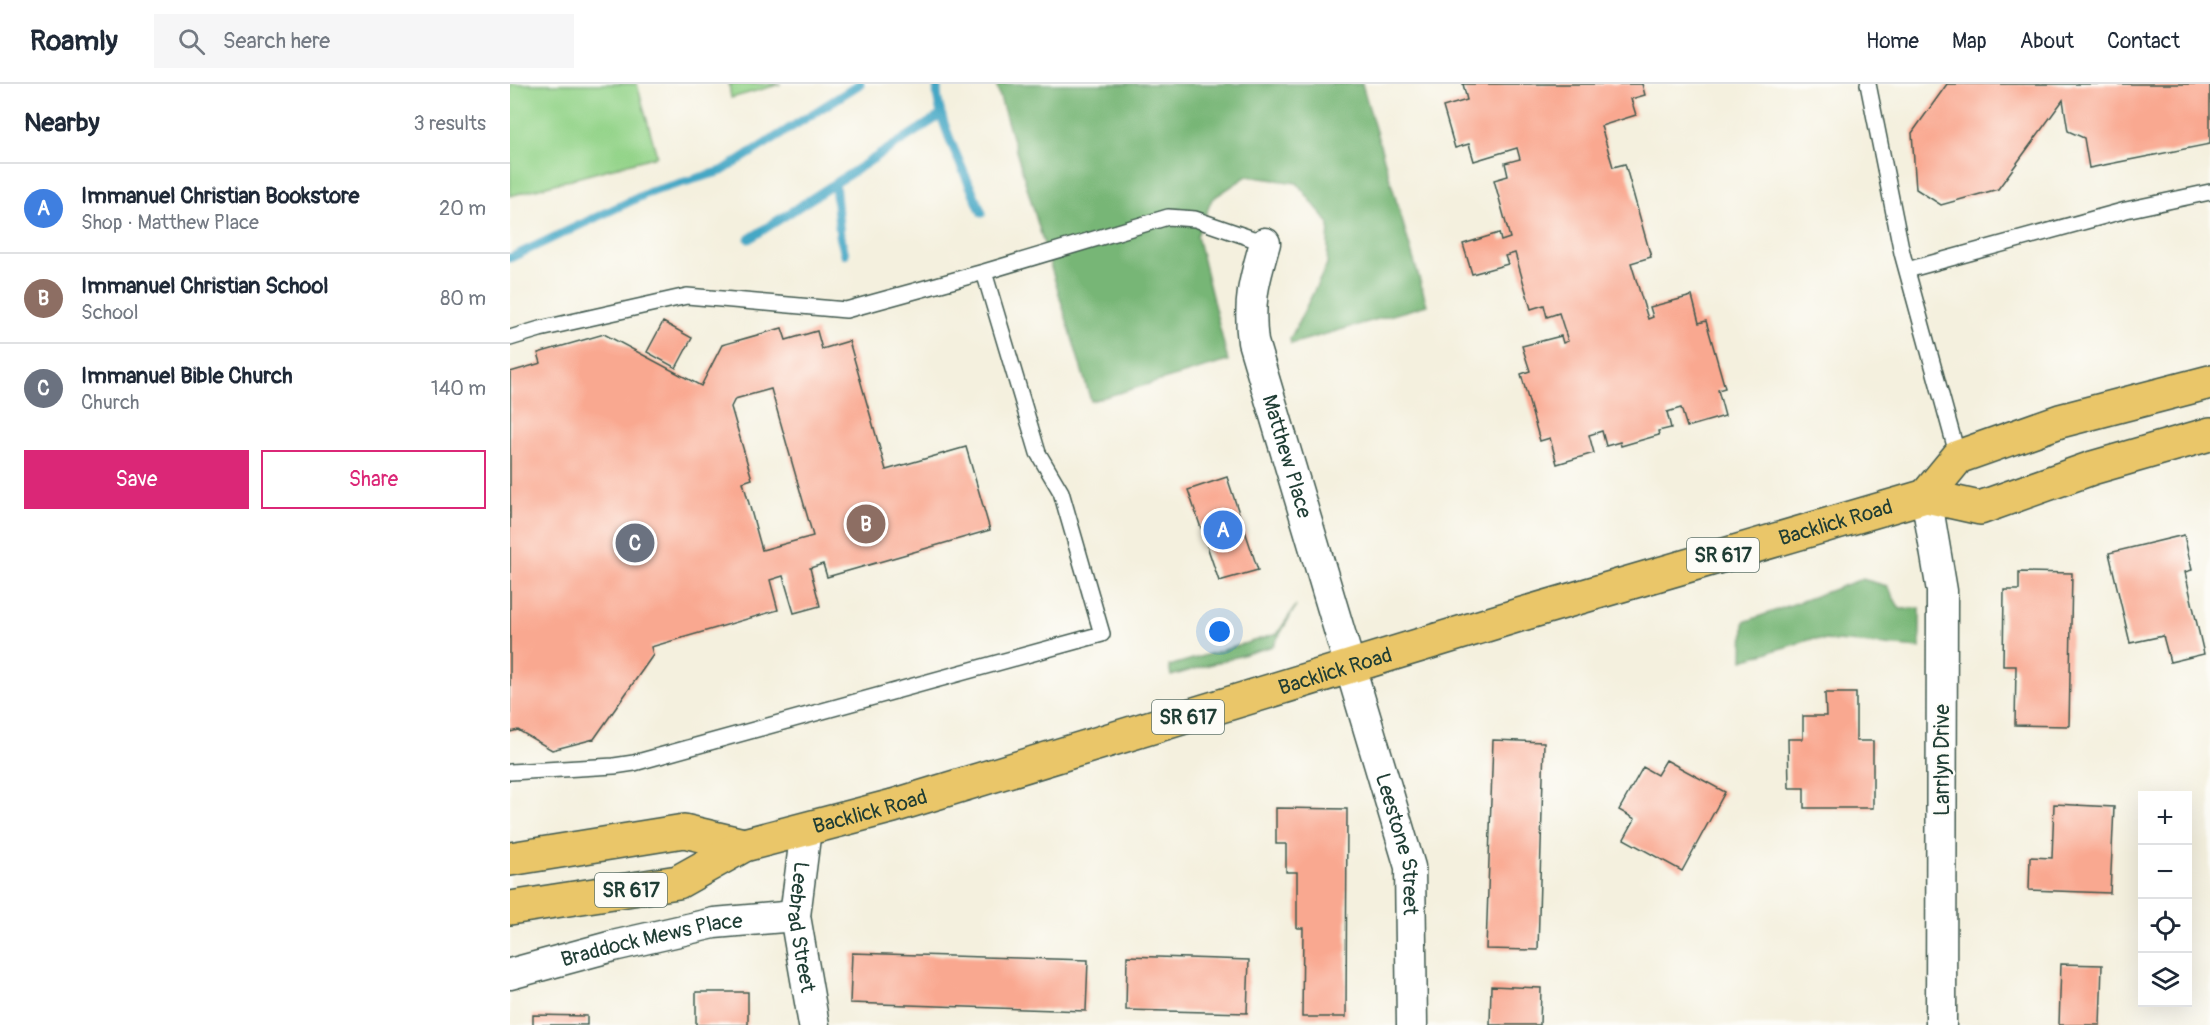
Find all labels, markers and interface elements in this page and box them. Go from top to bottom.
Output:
search box [154,14,574,68]
text: Roamly [30,24,118,59]
icon: search [175,25,208,58]
text: Search here [223,27,330,55]
text: Home [1866,28,1919,55]
text: Map [1952,28,1987,55]
text: About [2020,28,2074,55]
text: Contact [2107,28,2180,55]
text: Nearby [24,107,100,139]
text: 3 results [414,111,486,136]
text: Immanuel Christian Bookstore [81,182,359,210]
text: A [37,196,50,221]
text: 20 m [439,196,486,221]
text: Shop · Matthew Place [81,210,259,235]
text: Immanuel Christian School [81,272,328,300]
text: B [38,286,49,311]
text: 80 m [440,286,486,311]
text: School [81,300,138,325]
text: Immanuel Bible Church [81,362,293,390]
text: C [37,376,50,401]
text: 140 m [431,376,486,401]
text: Church [81,390,139,415]
street label: Matthew Place [1256,391,1319,522]
button: Save [24,450,249,509]
button: Share [261,450,486,509]
street label: Backlick Road [1775,493,1896,552]
pin: B [846,502,886,546]
pin: A [1204,508,1242,552]
pin: C [616,520,654,566]
road number: SR 617 [1687,538,1759,572]
your location [1205,617,1234,646]
street label: Backlick Road [1275,641,1395,701]
road number: SR 617 [1152,700,1224,734]
street label: Larrlyn Drive [1929,703,1956,816]
street label: Leestone Street [1369,770,1424,916]
street label: Backlick Road [810,783,930,840]
map controls [2138,791,2192,1007]
button: + [2138,791,2192,845]
button: − [2138,845,2192,899]
street label: Leebrad Street [781,860,822,995]
road number: SR 617 [595,873,667,907]
button: locate [2138,899,2192,953]
street label: Braddock Mews Place [558,907,744,973]
button: layers [2138,953,2192,1007]

